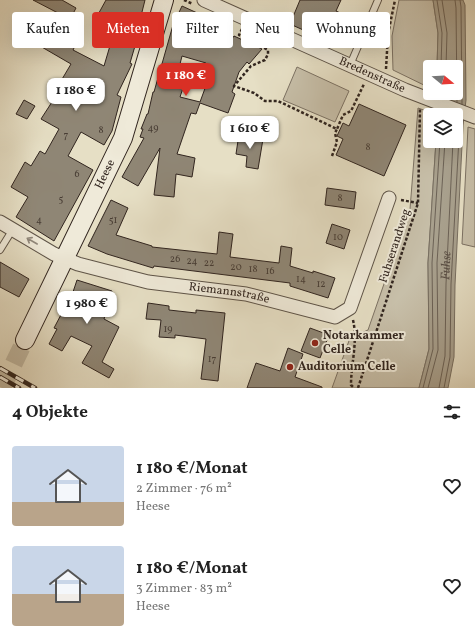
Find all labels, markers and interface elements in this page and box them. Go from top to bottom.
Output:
chip: Kaufen [12,12,84,48]
chip: Mieten [92,12,164,48]
chip: Filter [172,12,233,48]
chip: Neu [241,12,294,48]
chip: Wohnung [302,12,390,48]
street label: Bredenstraße [336,53,408,97]
north arrow [423,60,463,100]
map controls [423,60,463,148]
pin: 1 180 € [149,63,223,97]
text: 1 180 € [166,67,206,85]
pin: 1 180 € [39,78,113,112]
text: 1 180 € [56,82,96,100]
button: layers [423,108,463,148]
pin: 1 610 € [213,116,287,150]
text: 1 610 € [230,120,270,138]
house number: 49 [148,121,158,135]
house number: 8 [98,123,104,137]
house number: 7 [64,128,69,142]
house number: 8 [365,140,371,154]
street label: Heese [91,157,119,192]
house number: 6 [74,167,80,181]
house number: 8 [337,191,343,205]
house number: 5 [59,192,64,206]
street label: Fuhserandweg [375,207,415,285]
house number: 4 [36,213,42,227]
house number: 51 [109,213,117,227]
house number: 10 [333,230,343,244]
one-way arrow [26,236,38,244]
water label: Fuhse [437,250,457,281]
house number: 26 [170,252,180,266]
house number: 24 [186,254,198,268]
house number: 22 [204,256,214,270]
house number: 20 [230,260,242,274]
house number: 18 [249,262,257,276]
house number: 16 [266,264,274,278]
house number: 14 [296,272,306,286]
house number: 12 [316,277,326,291]
street label: Riemannstraße [188,279,272,308]
pin: 1 980 € [50,291,124,325]
text: 1 980 € [66,295,108,313]
house number: 19 [163,322,173,336]
place label: Notarkammer Celle [323,328,404,358]
marker: Notarkammer Celle [310,338,320,348]
house number: 17 [208,352,217,366]
place label: Auditorium Celle [298,359,396,375]
marker: Auditorium Celle [285,362,295,372]
text: 4 Objekte [12,401,88,424]
icon: filters [441,401,463,423]
text: 1 180 €/Monat [136,457,248,480]
icon: home [44,462,92,510]
icon: heart [441,475,463,497]
text: 2 Zimmer · 76 m² [136,480,232,498]
text: Heese [136,498,170,516]
text: 1 180 €/Monat [136,557,248,580]
icon: home [44,562,92,610]
icon: heart [441,575,463,597]
text: 3 Zimmer · 83 m² [136,580,232,598]
text: Heese [136,598,170,616]

